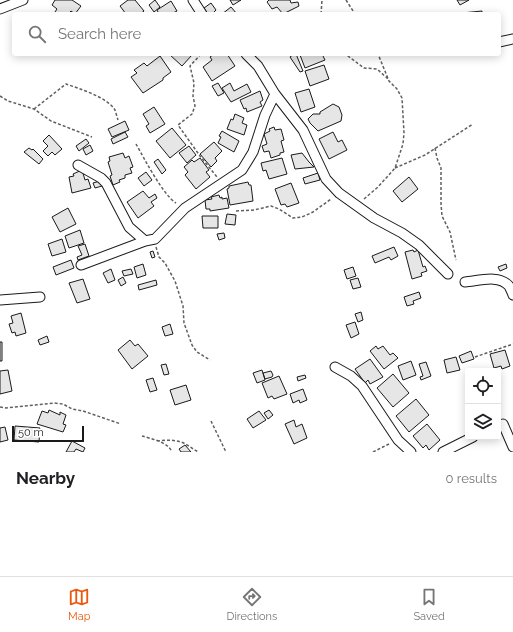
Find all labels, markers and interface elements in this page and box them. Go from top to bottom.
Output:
search box [12,12,501,56]
icon: search [26,23,48,45]
text: Search here [58,25,141,43]
map controls [465,368,501,440]
button: locate [465,368,501,404]
button: layers [465,404,501,440]
scale bar [12,424,84,443]
text: 50 m [18,426,44,439]
text: Nearby [16,468,75,488]
text: 0 results [446,471,497,486]
tab: Map [68,586,90,623]
tab: Directions [227,586,277,623]
tab: Saved [413,586,445,623]

